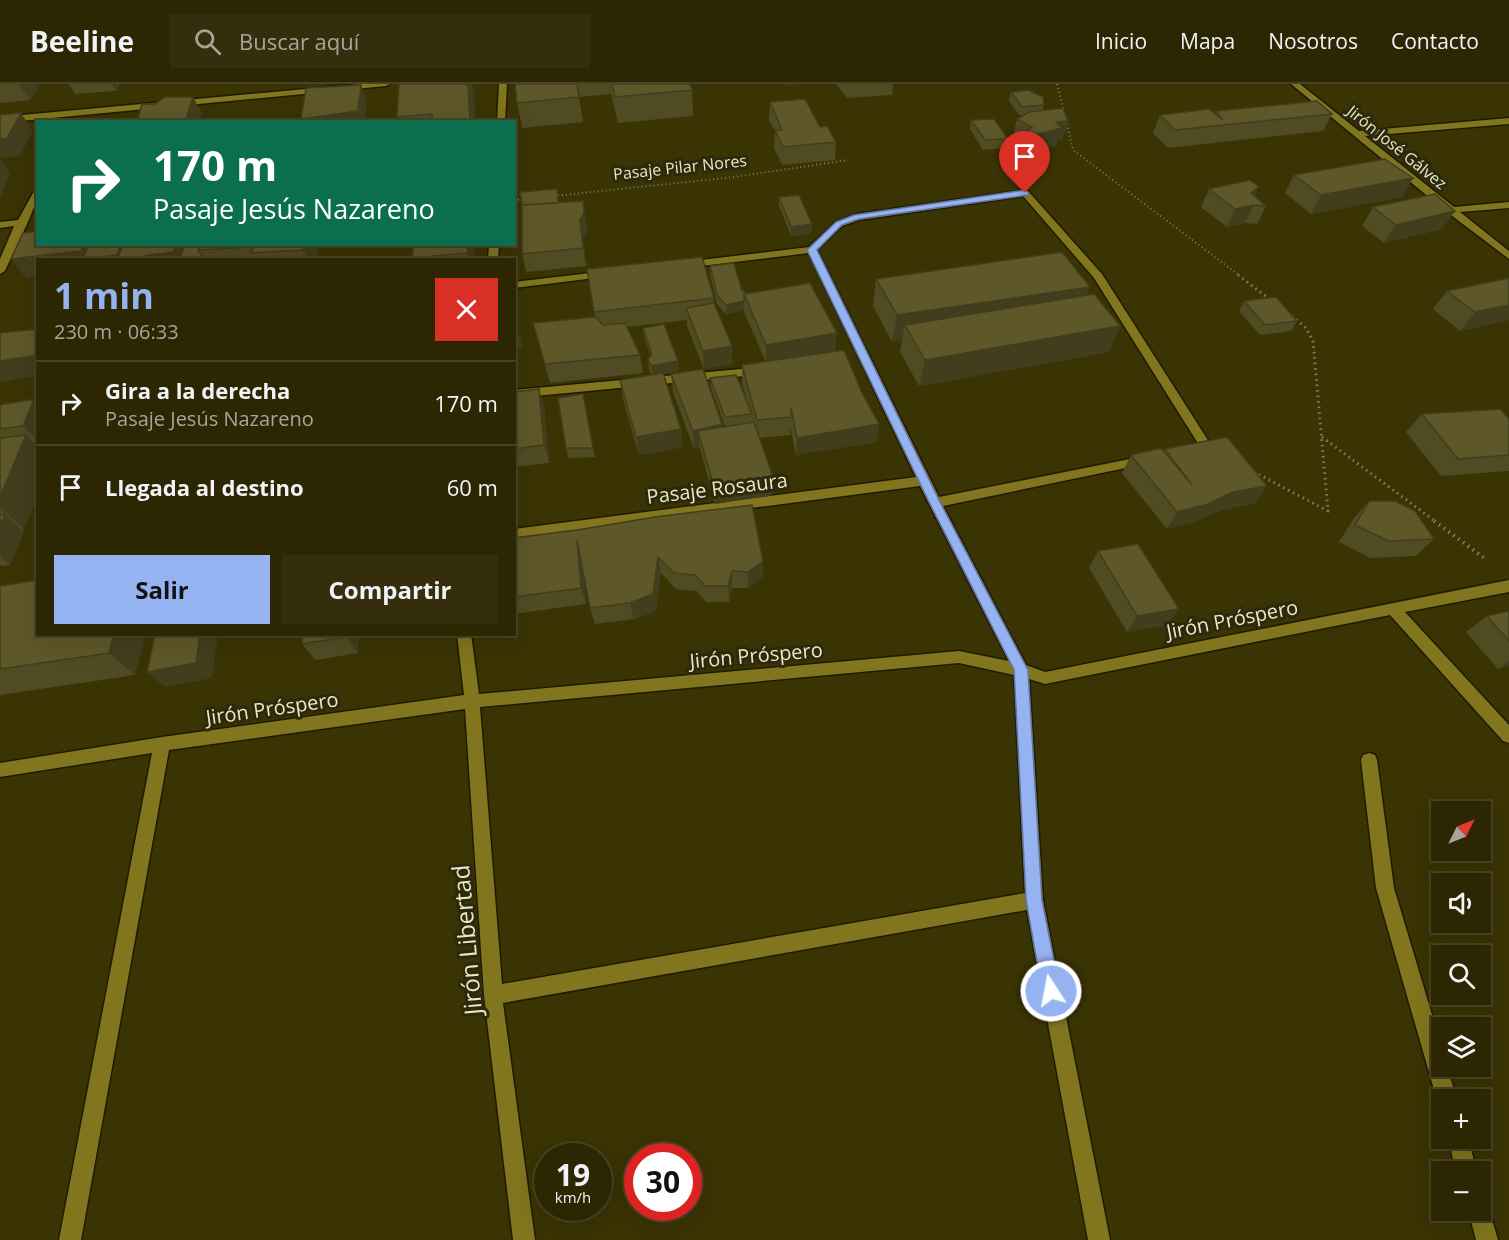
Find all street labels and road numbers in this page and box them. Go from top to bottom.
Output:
street label: Jirón José Gálvez [1341,99,1451,194]
street label: Pasaje Pilar Nores [612,149,748,185]
street label: Pasaje Rosaura [645,466,789,510]
street label: Jirón Próspero [1162,593,1300,645]
street label: Jirón Próspero [686,636,824,674]
street label: Jirón Próspero [202,685,340,731]
street label: Jirón Libertad [443,863,489,1019]

